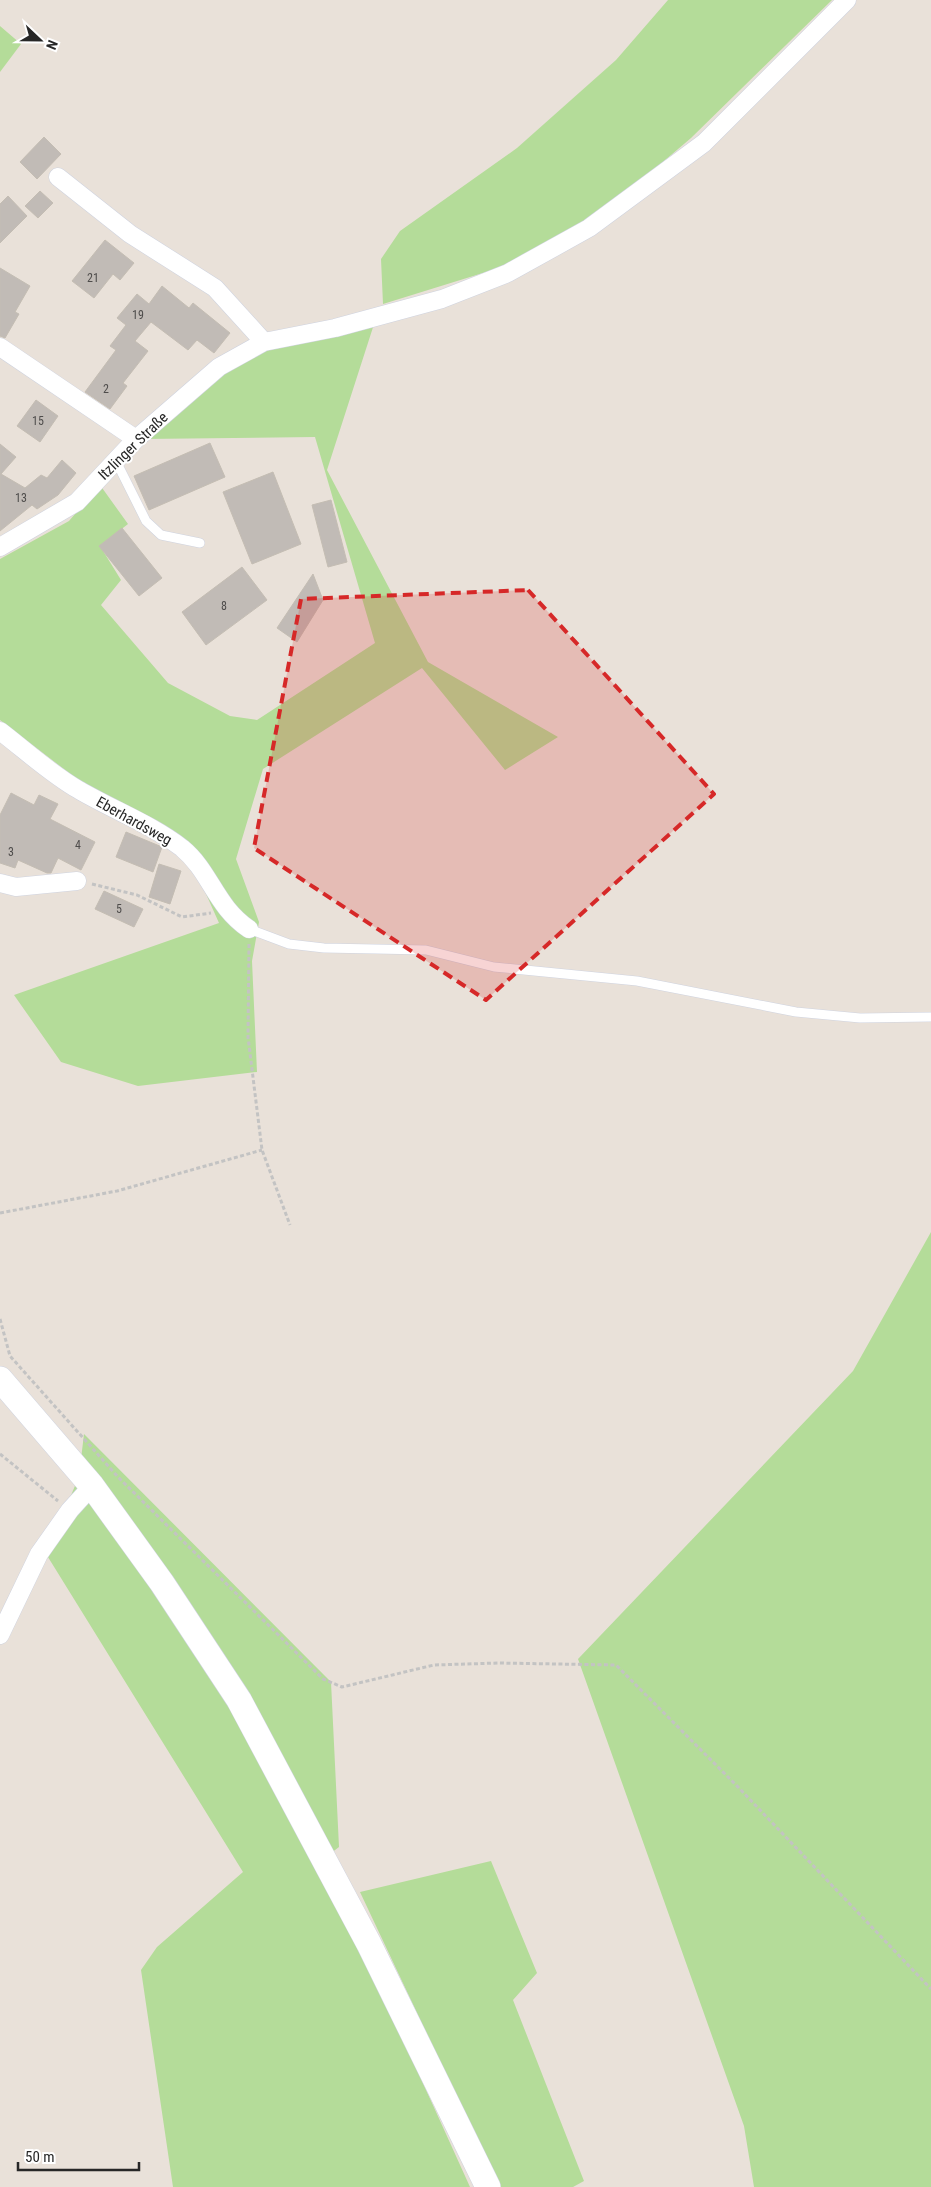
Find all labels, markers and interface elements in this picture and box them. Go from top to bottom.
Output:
north arrow [15,15,65,65]
text: N [43,38,61,52]
house number: 21 [87,271,99,285]
house number: 19 [132,308,144,322]
house number: 2 [103,382,109,396]
street label: Itzlinger Straße [94,408,172,484]
house number: 15 [32,414,44,428]
house number: 13 [15,491,27,505]
house number: 8 [221,599,227,613]
street label: Eberhardsweg [93,793,175,849]
house number: 4 [75,838,81,852]
house number: 3 [8,845,14,859]
house number: 5 [116,902,122,916]
scale bar [18,2140,139,2172]
text: 50 m [25,2148,55,2166]

